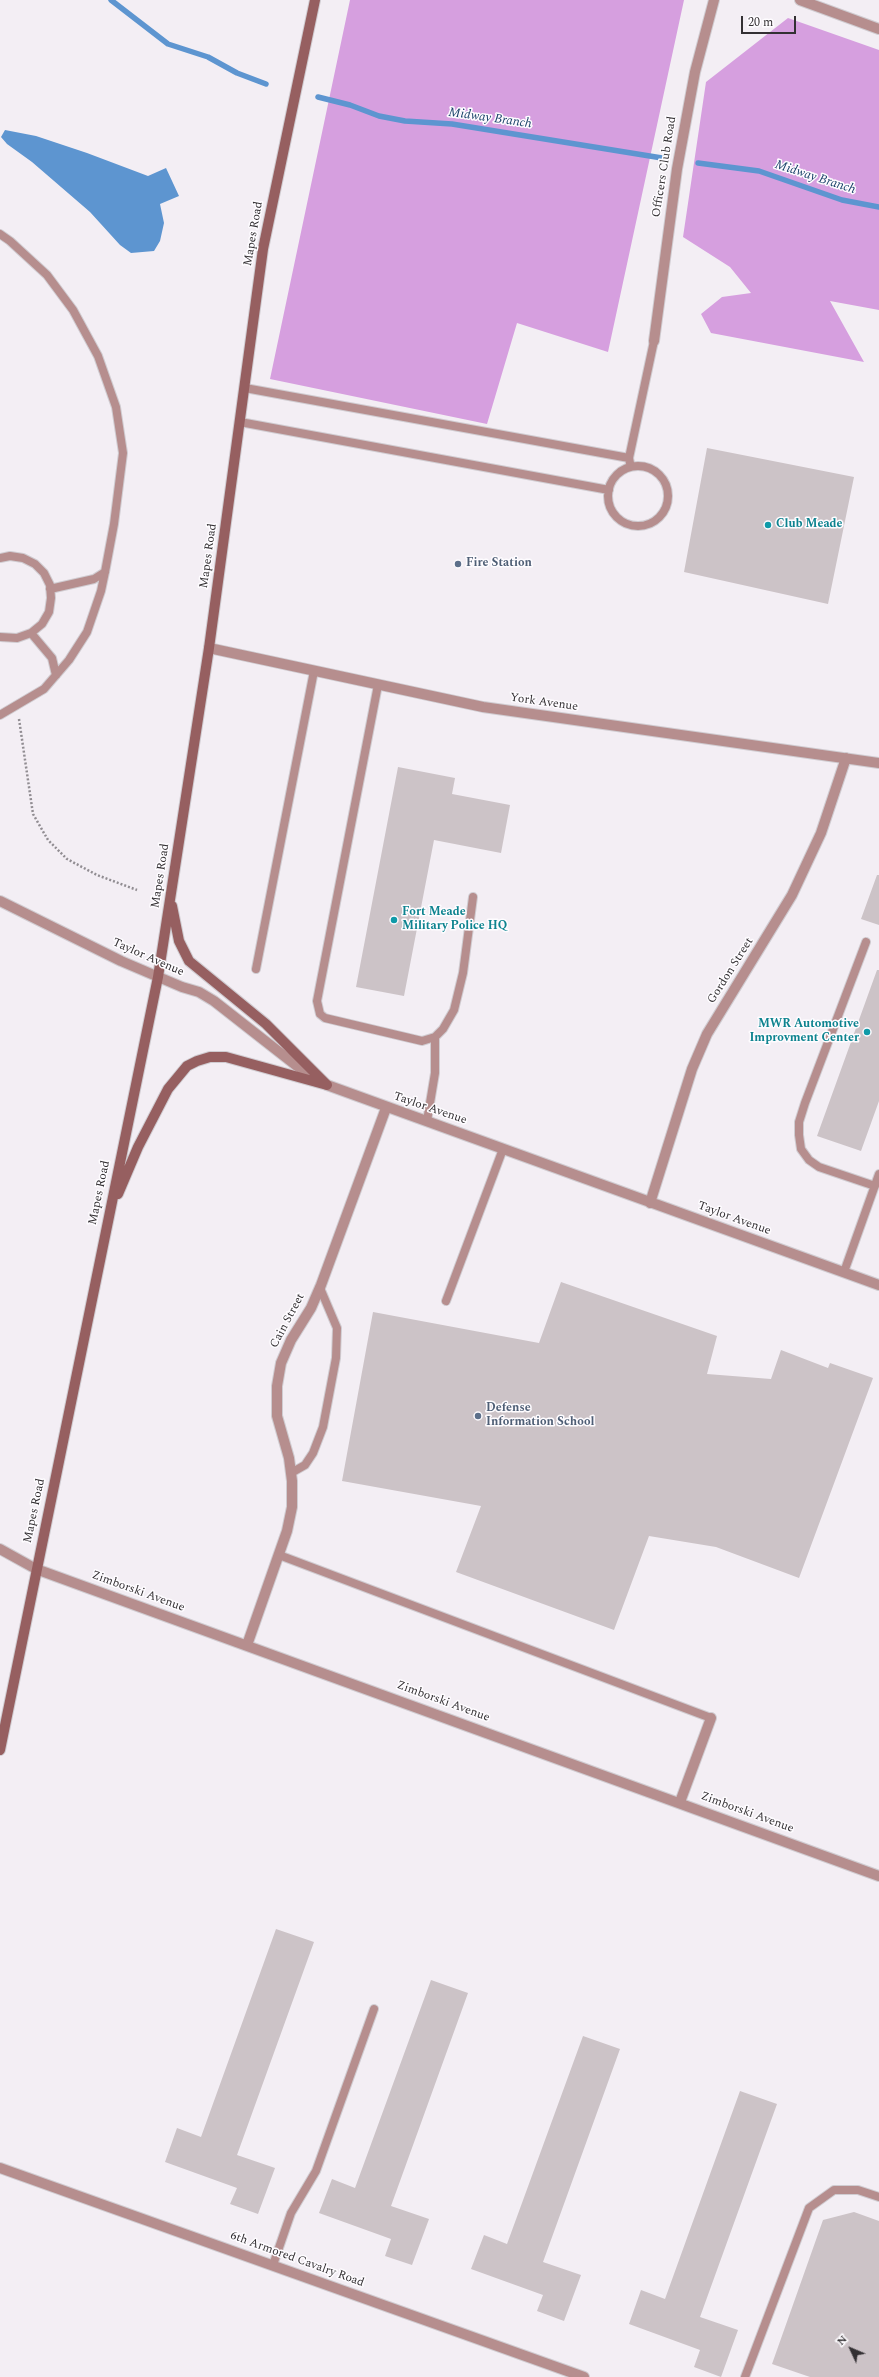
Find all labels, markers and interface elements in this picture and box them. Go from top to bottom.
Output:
scale bar [743,8,798,34]
text: 20 m [748,13,773,32]
water label: Midway Branch [447,105,533,133]
street label: Officers Club Road [650,115,680,219]
water label: Midway Branch [773,158,857,198]
street label: Mapes Road [241,201,267,267]
place label: Club Meade [776,518,843,532]
marker: Club Meade [763,520,773,530]
street label: Mapes Road [197,523,221,589]
place label: Fire Station [466,557,532,571]
marker: Fire Station [453,559,463,569]
street label: York Avenue [509,691,579,715]
street label: Mapes Road [149,843,173,909]
place label: Fort Meade Military Police HQ [402,906,507,934]
marker: Fort Meade Military Police HQ [389,915,399,925]
street label: Gordon Street [705,935,757,1007]
street label: Taylor Avenue [110,936,186,980]
place label: MWR Automotive Improvment Center [749,1018,859,1046]
marker: MWR Automotive Improvment Center [862,1027,872,1037]
street label: Taylor Avenue [391,1090,469,1128]
street label: Mapes Road [86,1160,114,1226]
street label: Taylor Avenue [696,1199,772,1239]
street label: Cain Street [268,1291,308,1351]
place label: Defense Information School [486,1402,594,1430]
marker: Defense Information School [473,1411,483,1421]
street label: Mapes Road [21,1478,49,1544]
street label: Zimborski Avenue [90,1569,186,1615]
street label: Zimborski Avenue [395,1679,491,1725]
street label: Zimborski Avenue [699,1790,795,1836]
street label: 6th Armored Cavalry Road [228,2229,366,2291]
north arrow [831,2329,871,2369]
text: N [833,2331,851,2349]

